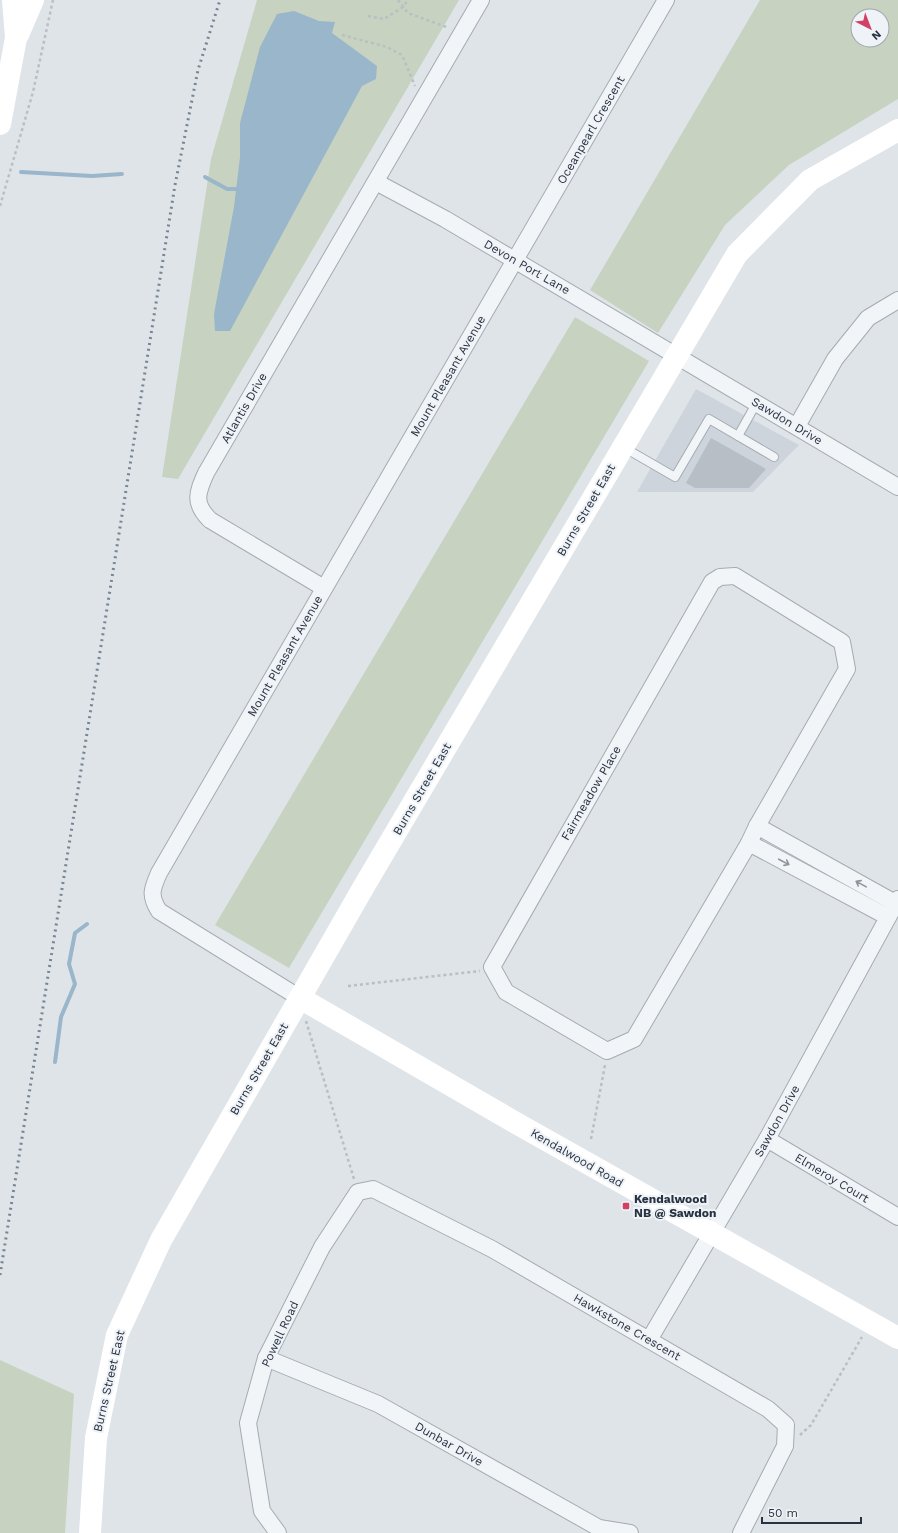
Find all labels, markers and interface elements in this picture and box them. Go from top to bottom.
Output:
north arrow [850,8,890,48]
text: N [869,28,884,43]
street label: Oceanpearl Crescent [554,73,628,187]
street label: Devon Port Lane [482,237,572,297]
street label: Mount Pleasant Avenue [408,313,488,439]
street label: Atlantis Drive [218,370,270,446]
street label: Sawdon Drive [749,394,825,448]
street label: Burns Street East [554,461,618,559]
street label: Mount Pleasant Avenue [245,593,325,719]
street label: Burns Street East [390,740,454,838]
street label: Fairmeadow Place [558,743,624,843]
one-way arrow [777,858,789,866]
one-way arrow [855,880,867,888]
street label: Burns Street East [227,1020,291,1118]
street label: Sawdon Drive [751,1082,803,1159]
street label: Kendalwood Road [528,1126,626,1190]
street label: Elmeroy Court [792,1150,872,1206]
place label: Kendalwood NB @ Sawdon [634,1192,716,1220]
marker: Kendalwood NB @ Sawdon [621,1201,631,1211]
street label: Hawkstone Crescent [571,1291,683,1363]
street label: Powell Road [259,1299,301,1369]
street label: Burns Street East [90,1329,128,1433]
street label: Dunbar Drive [412,1419,486,1469]
scale bar [762,1499,861,1525]
text: 50 m [768,1506,798,1520]

